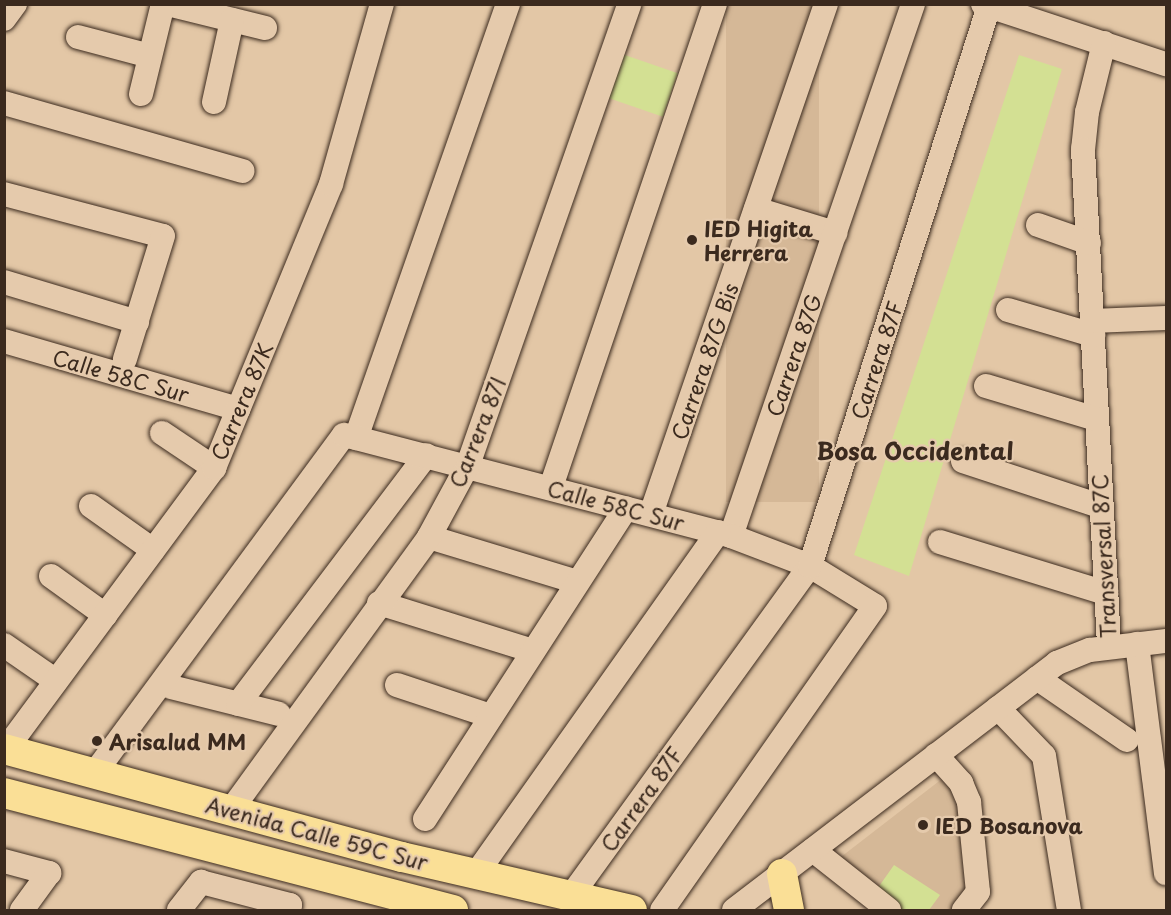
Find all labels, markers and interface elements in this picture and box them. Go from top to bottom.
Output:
place label: IED Higita Herrera [704,215,815,265]
marker: IED Higita Herrera [685,233,699,247]
street label: Carrera 87G Bis [665,279,743,443]
street label: Carrera 87G [760,290,826,420]
street label: Carrera 87F [845,297,907,423]
street label: Carrera 87K [205,338,277,464]
street label: Calle 58C Sur [49,343,193,407]
street label: Carrera 87I [443,373,511,491]
district label: Bosa Occidental [816,437,1014,465]
street label: Calle 58C Sur [544,474,688,536]
street label: Transversal 87C [1086,474,1120,638]
place label: Arisalud MM [109,728,245,754]
marker: Arisalud MM [90,734,104,748]
street label: Carrera 87F [595,742,687,856]
street label: Avenida Calle 59C Sur [203,791,431,875]
place label: IED Bosanova [935,812,1084,838]
marker: IED Bosanova [916,818,930,832]

